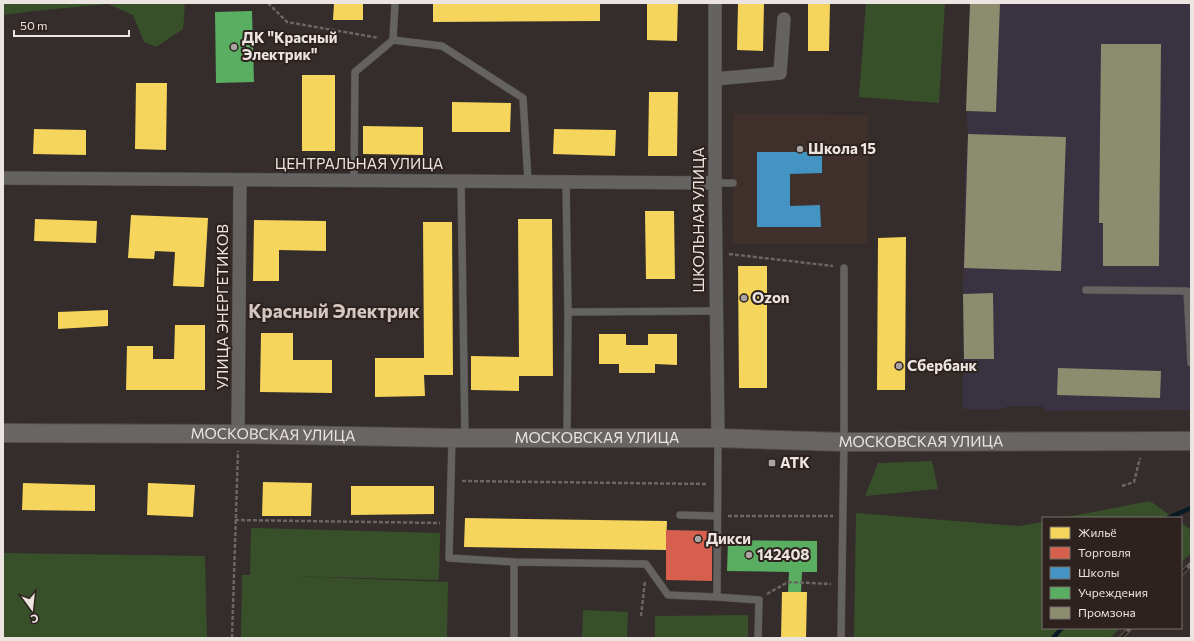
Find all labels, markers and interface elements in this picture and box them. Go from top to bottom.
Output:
scale bar [14,12,129,38]
text: 50 m [20,18,48,32]
place label: ДК "Красный Электрик" [242,28,338,63]
marker: ДК "Красный Электрик" [229,42,239,52]
place label: Школа 15 [808,139,876,157]
marker: Школа 15 [795,144,805,154]
street label: ШКОЛЬНАЯ УЛИЦА [689,147,707,293]
street label: ЦЕНТРАЛЬНАЯ УЛИЦА [275,154,443,172]
street label: УЛИЦА ЭНЕРГЕТИКОВ [213,224,231,390]
place label: Ozon [752,288,790,306]
marker: Ozon [739,293,749,303]
district label: Красный Электрик [248,299,420,322]
place label: Сбербанк [907,356,978,374]
marker: Сбербанк [894,361,904,371]
street label: МОСКОВСКАЯ УЛИЦА [190,424,356,444]
street label: МОСКОВСКАЯ УЛИЦА [514,428,679,446]
street label: МОСКОВСКАЯ УЛИЦА [838,432,1003,450]
place label: АТК [780,453,810,471]
marker: АТК [767,458,777,468]
legend [1042,517,1182,629]
text: Жильё [1078,525,1117,539]
place label: Дикси [706,529,751,547]
marker: Дикси [693,534,703,544]
place label: 142408 [757,545,810,563]
text: Торговля [1078,545,1131,559]
marker: 142408 [744,550,754,560]
text: Школы [1078,565,1119,579]
text: Учреждения [1078,585,1148,599]
north arrow [12,589,52,629]
text: Промзона [1078,605,1136,619]
text: С [29,612,40,627]

